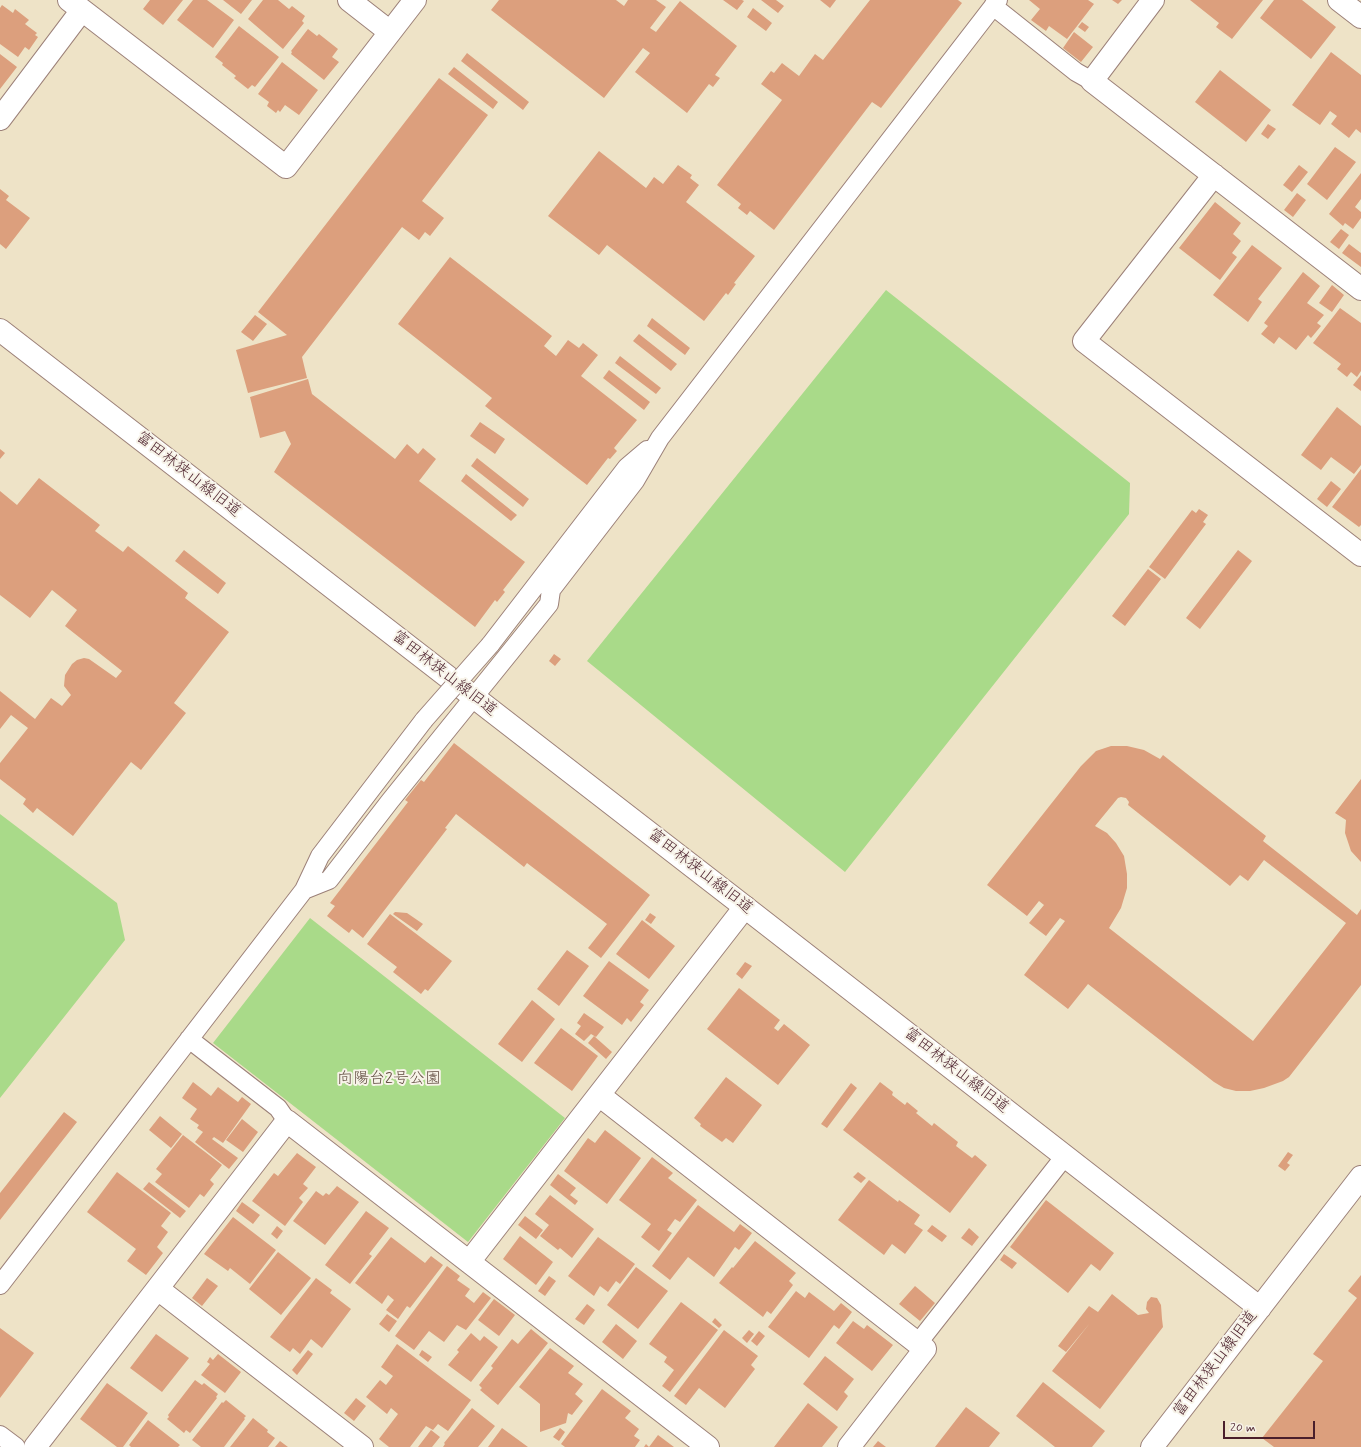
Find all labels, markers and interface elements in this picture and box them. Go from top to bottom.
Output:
street label: 富田林狭山線旧道 [132,428,244,522]
street label: 富田林狭山線旧道 [388,627,500,721]
street label: 富田林狭山線旧道 [644,825,756,919]
street label: 富田林狭山線旧道 [900,1024,1012,1118]
park label: 向陽台2号公園 [337,1070,441,1090]
street label: 富田林狭山線旧道 [1170,1307,1262,1421]
scale bar [1225,1413,1317,1439]
text: 20 m [1230,1420,1256,1436]

